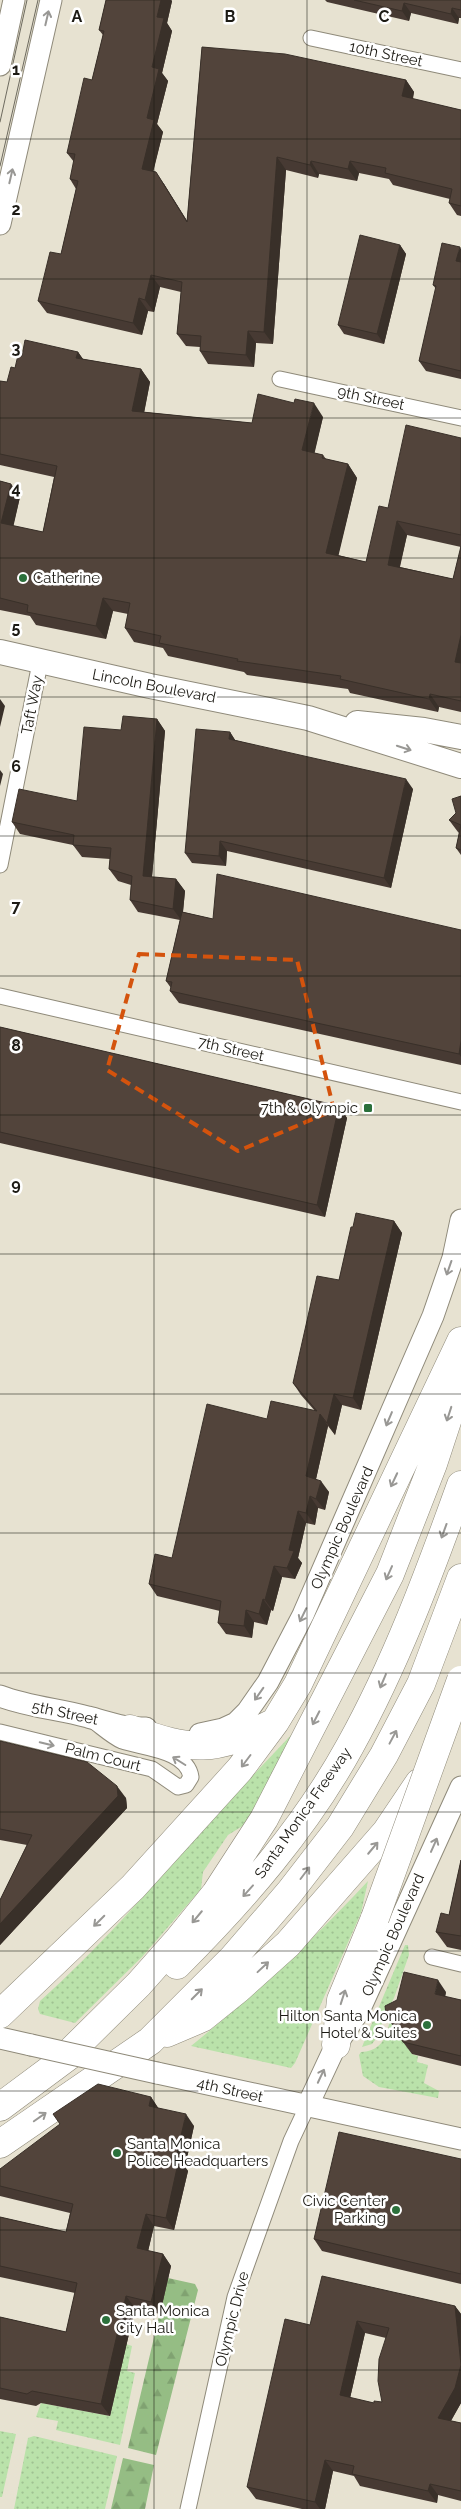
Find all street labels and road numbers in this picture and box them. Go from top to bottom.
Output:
street label: 10th Street [348,37,424,71]
street label: 9th Street [336,382,406,414]
street label: Lincoln Boulevard [91,665,217,707]
street label: Taft Way [17,674,47,736]
street label: 7th Street [196,1033,266,1065]
street label: Olympic Boulevard [307,1464,377,1592]
street label: 5th Street [30,1697,100,1729]
street label: Palm Court [63,1739,143,1775]
street label: Santa Monica Freeway [251,1744,355,1882]
street label: Olympic Boulevard [358,1871,428,1999]
street label: 4th Street [195,2074,265,2106]
street label: Olympic Drive [211,2269,253,2368]

